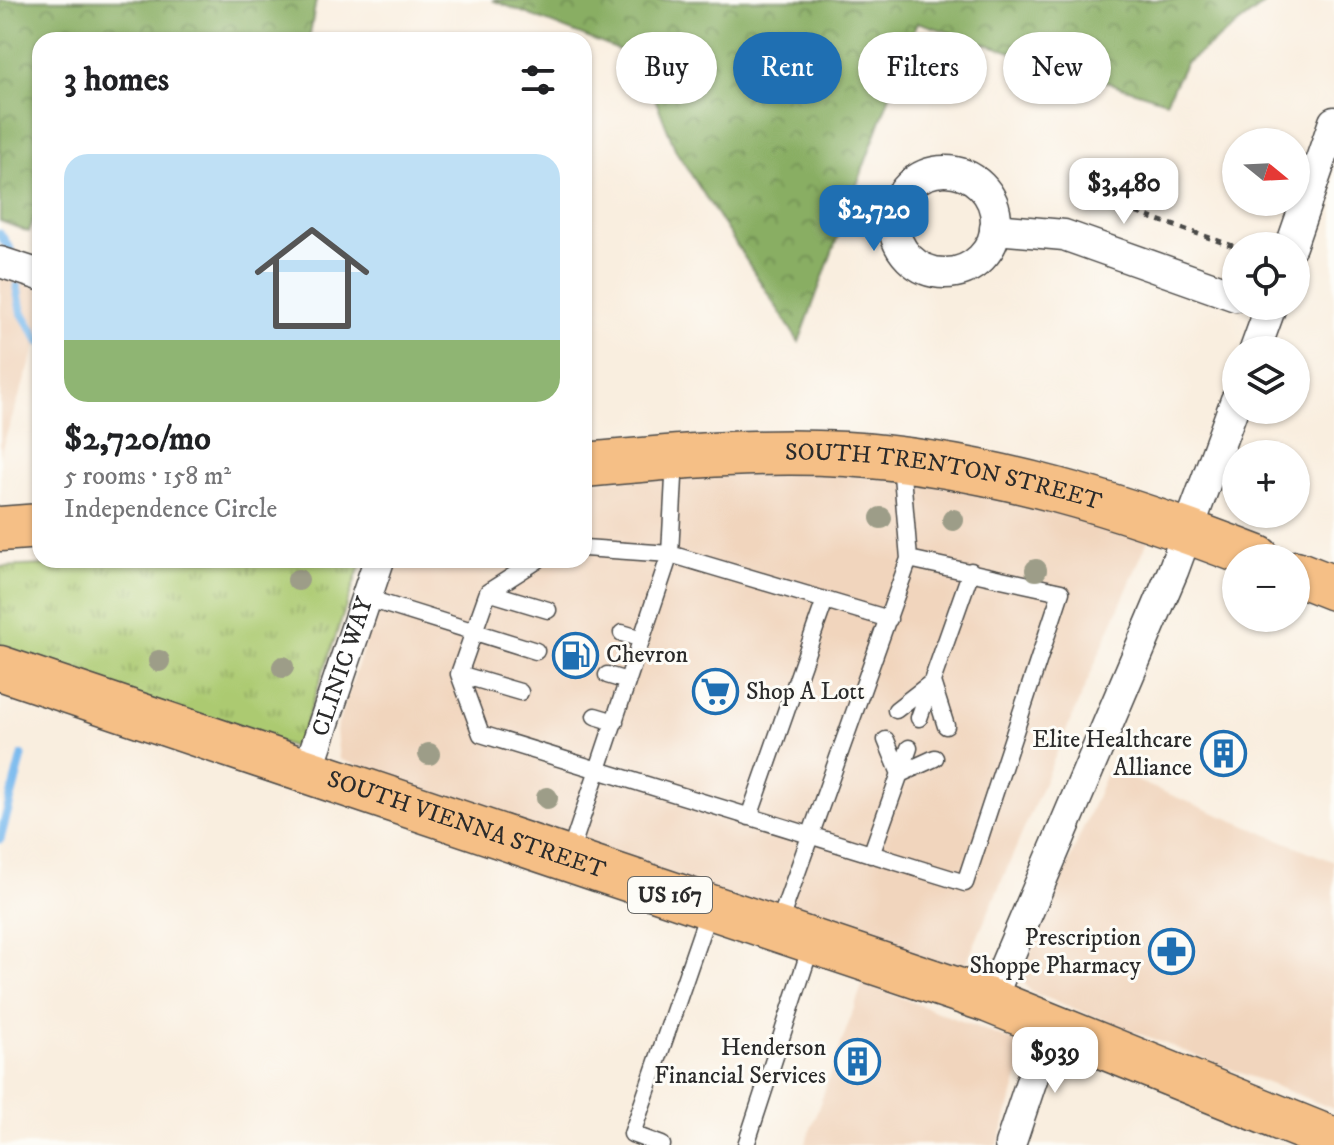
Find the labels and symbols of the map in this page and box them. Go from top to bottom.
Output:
north arrow [1222,128,1310,216]
pin: $3,480 [1059,158,1189,226]
pin: $2,720 [809,185,939,253]
street label: SOUTH TRENTON STREET [785,437,1105,517]
street label: CLINIC WAY [305,593,381,740]
fuel station icon: Chevron [551,631,599,679]
place label: Chevron [606,640,689,670]
supermarket icon: Shop A Lott [691,668,739,716]
place label: Shop A Lott [746,677,865,707]
place label: Elite Healthcare Alliance [1032,725,1192,783]
building icon: Elite Healthcare Alliance [1199,730,1247,778]
street label: SOUTH VIENNA STREET [323,764,609,886]
road number: US 167 [628,877,712,913]
place label: Prescription Shoppe Pharmacy [969,923,1142,981]
pharmacy icon: Prescription Shoppe Pharmacy [1148,928,1196,976]
pin: $939 [1008,1027,1102,1095]
place label: Henderson Financial Services [654,1033,826,1091]
building icon: Henderson Financial Services [833,1038,881,1086]

